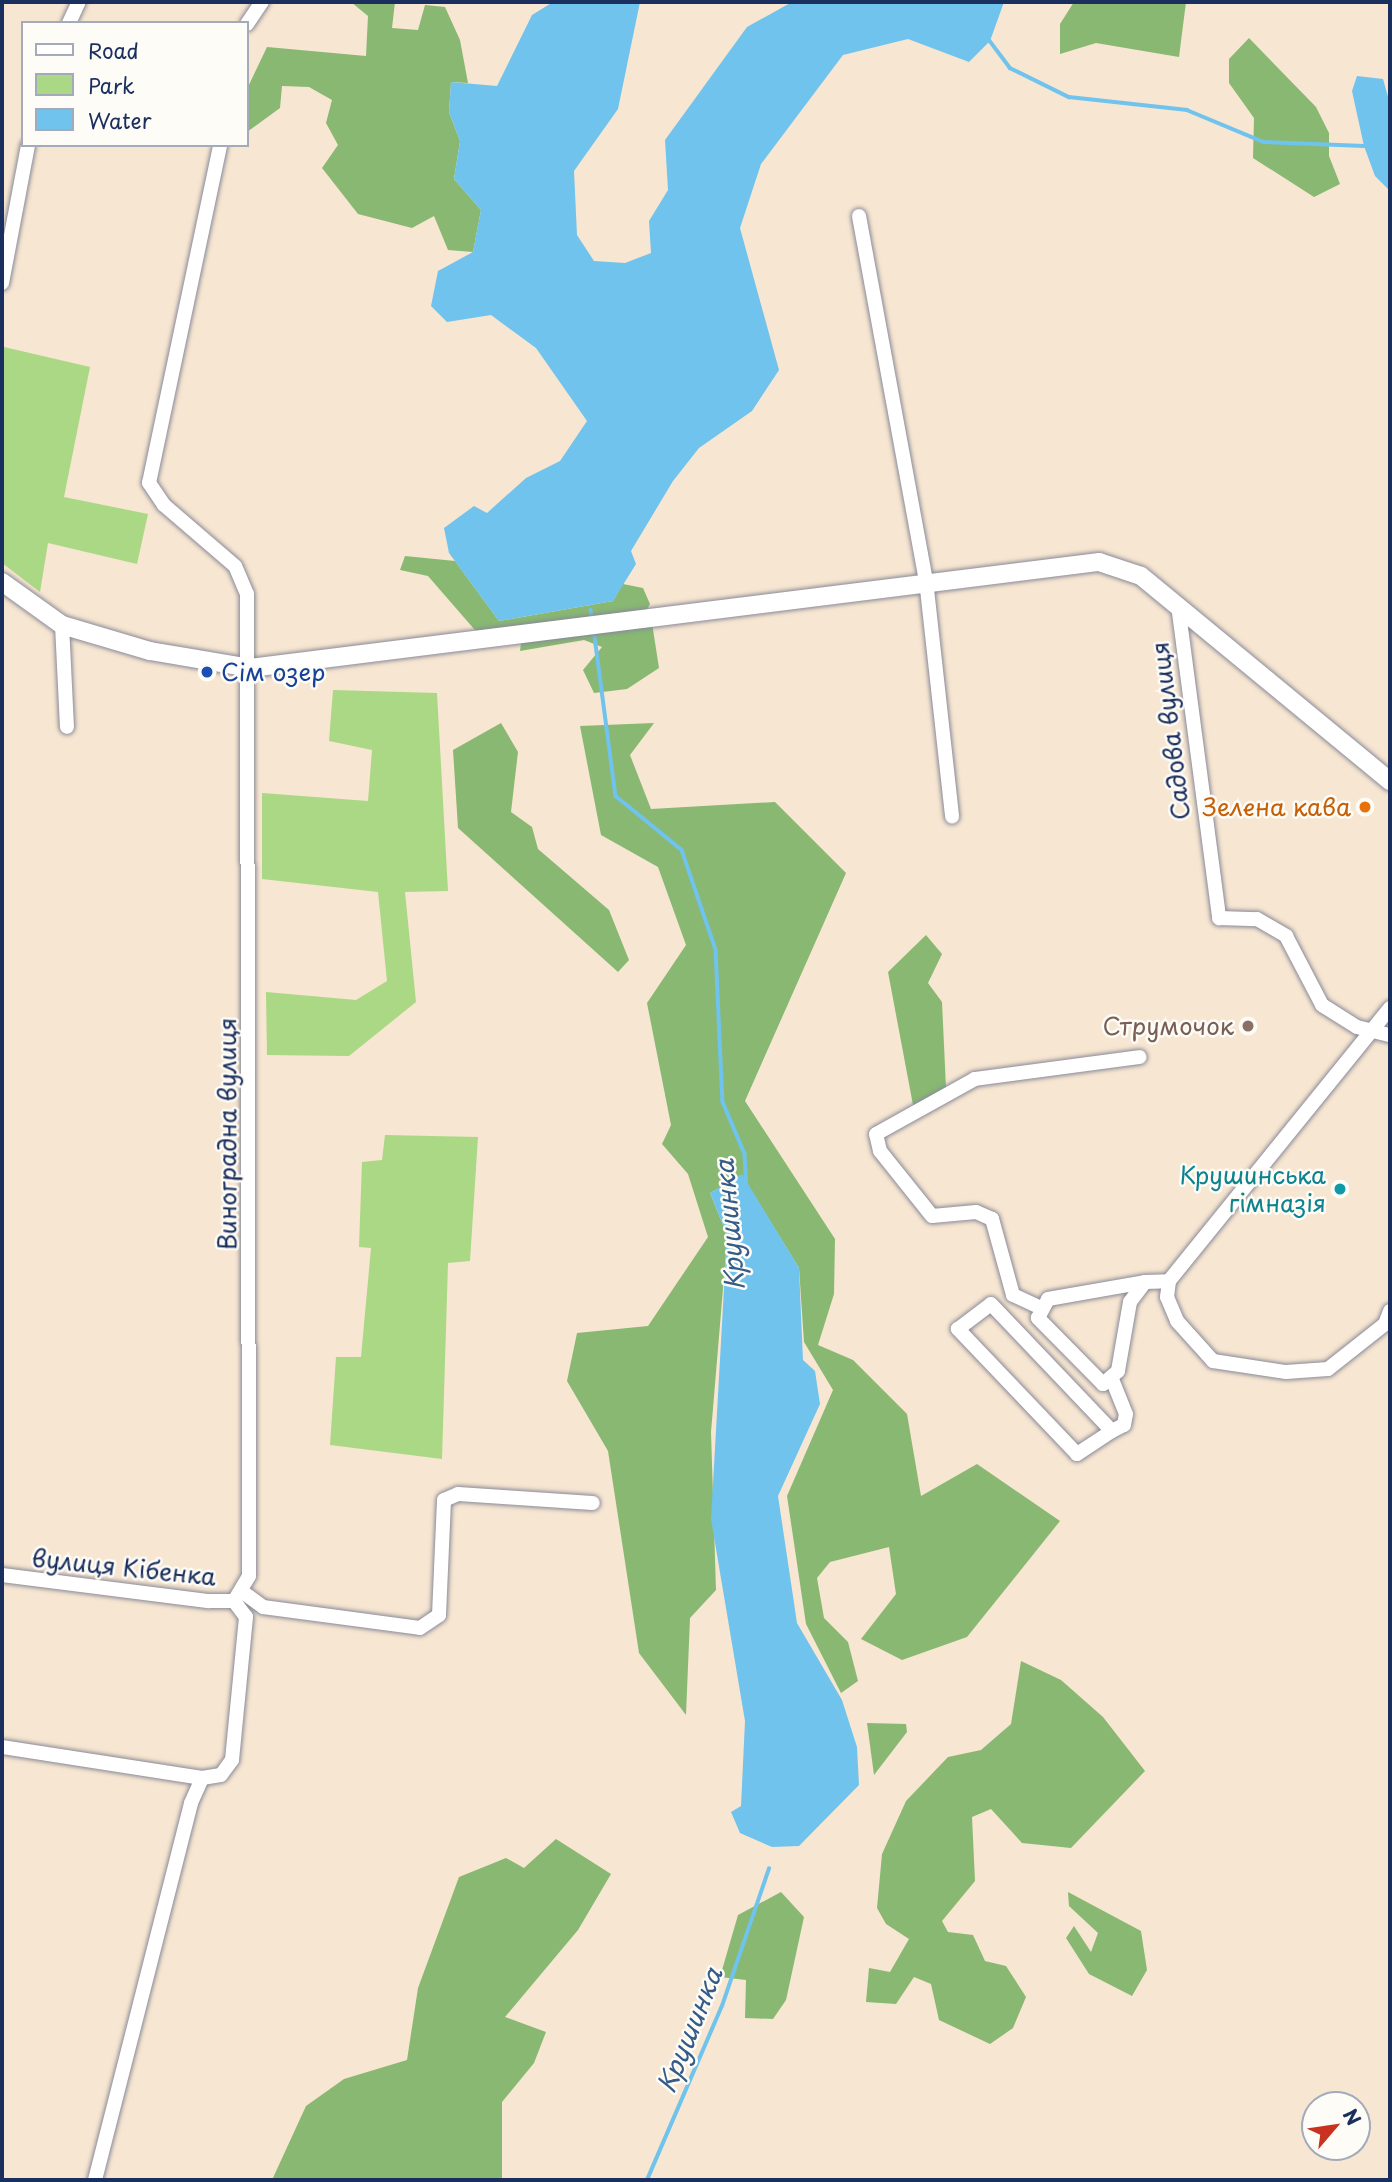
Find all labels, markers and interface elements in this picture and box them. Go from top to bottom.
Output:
legend [21,21,248,147]
text: Road [88,34,139,66]
text: Park [88,69,135,101]
text: Water [88,104,151,136]
street label: Садова вулиця [1145,640,1195,822]
place label: Сім озер [221,658,326,686]
marker: Сім озер [199,664,215,680]
place label: Зелена кава [1202,793,1351,821]
marker: Зелена кава [1357,799,1373,815]
place label: Струмочок [1102,1012,1234,1040]
street label: Виноградна вулиця [213,1017,241,1251]
marker: Струмочок [1240,1018,1256,1034]
water label: Крушинка [708,1158,750,1292]
place label: Крушинська гімназія [1179,1161,1326,1217]
marker: Крушинська гімназія [1332,1181,1348,1197]
street label: вулиця Кібенка [30,1543,218,1591]
water label: Крушинка [650,1963,728,2097]
north arrow [1301,2091,1371,2161]
text: N [1337,2103,1369,2130]

